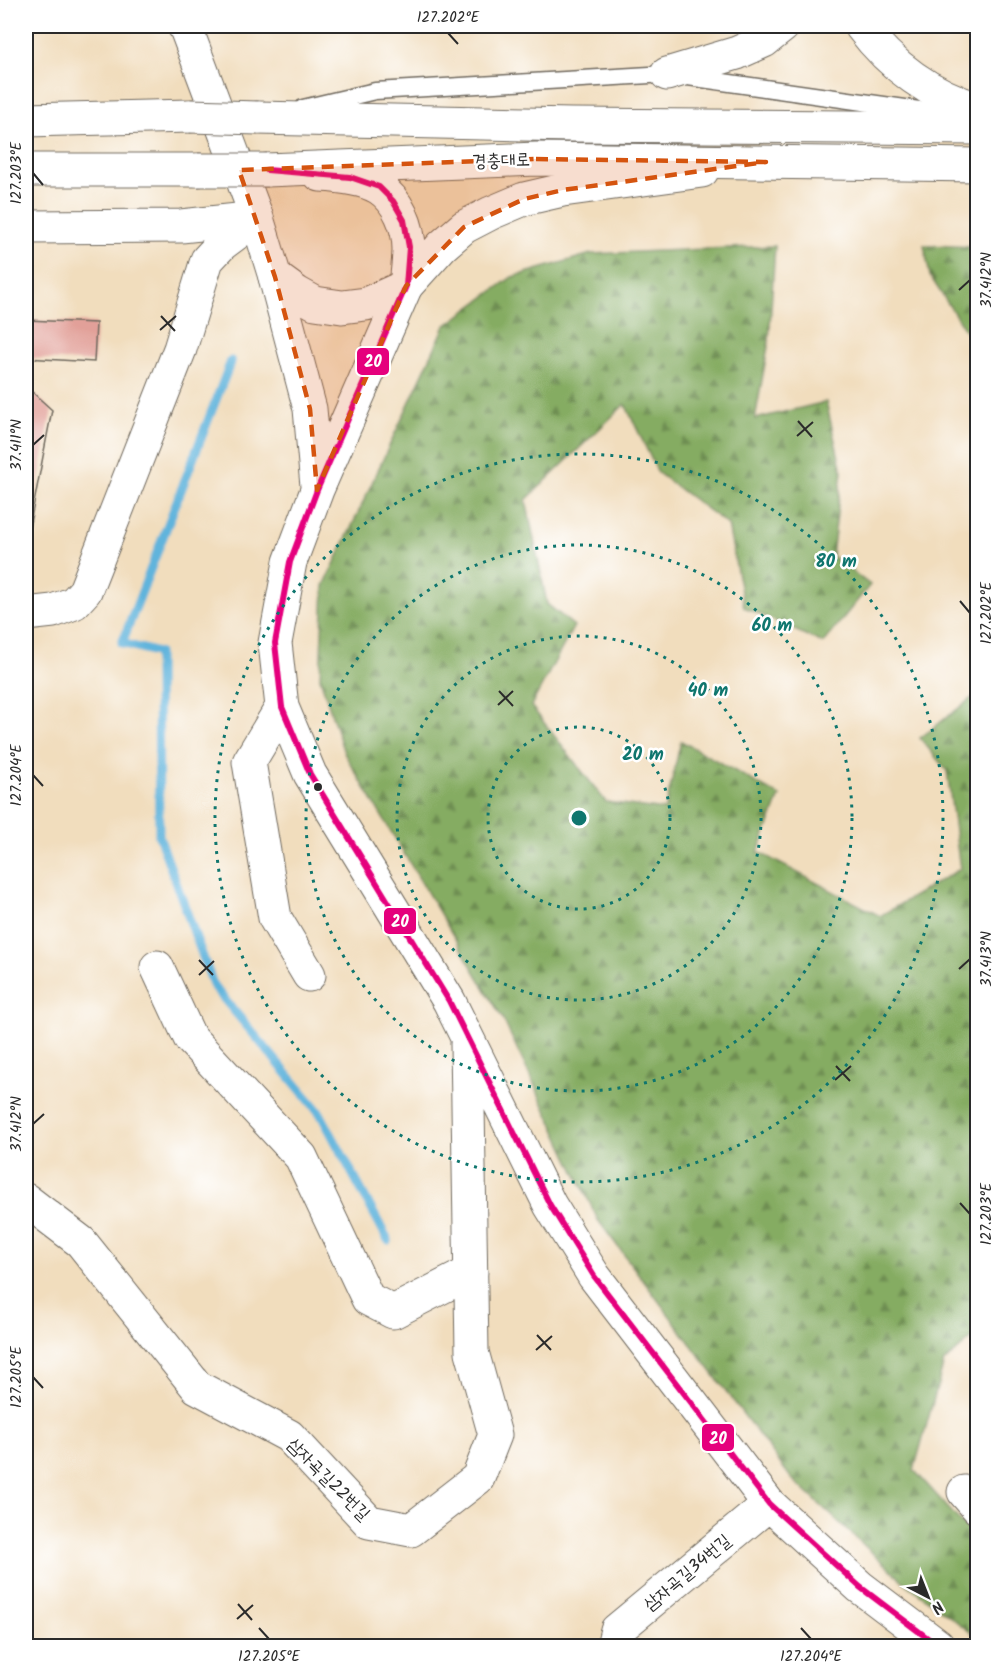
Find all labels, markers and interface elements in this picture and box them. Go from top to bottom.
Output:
text: 127.202°E [417,6,481,30]
text: 127.203°E [5,141,29,204]
street label: 경충대로 [472,146,531,177]
text: 37.412°N [975,252,999,308]
line badge: 20 [356,347,390,376]
text: 20 [364,350,383,375]
text: 37.411°N [5,419,29,471]
text: 80 m [815,548,857,577]
text: 127.202°E [975,580,999,644]
text: 60 m [752,612,793,641]
text: 40 m [688,677,729,706]
text: 20 m [622,741,664,770]
text: 127.204°E [5,743,29,806]
unlabelled marker [312,781,324,793]
centre of rings [569,808,589,828]
line badge: 20 [383,907,417,935]
text: 20 [391,910,410,935]
text: 37.413°N [975,931,999,987]
text: 37.412°N [5,1096,29,1152]
text: 127.203°E [975,1182,999,1245]
text: 127.205°E [5,1345,29,1408]
line badge: 20 [701,1423,735,1452]
text: 20 [709,1427,728,1452]
street label: 삼자곡길22번길 [280,1432,377,1529]
street label: 삼자곡길34번길 [638,1527,739,1619]
north arrow [898,1567,958,1627]
text: N [925,1594,949,1620]
text: 127.205°E [238,1645,301,1669]
text: 127.204°E [780,1645,843,1669]

